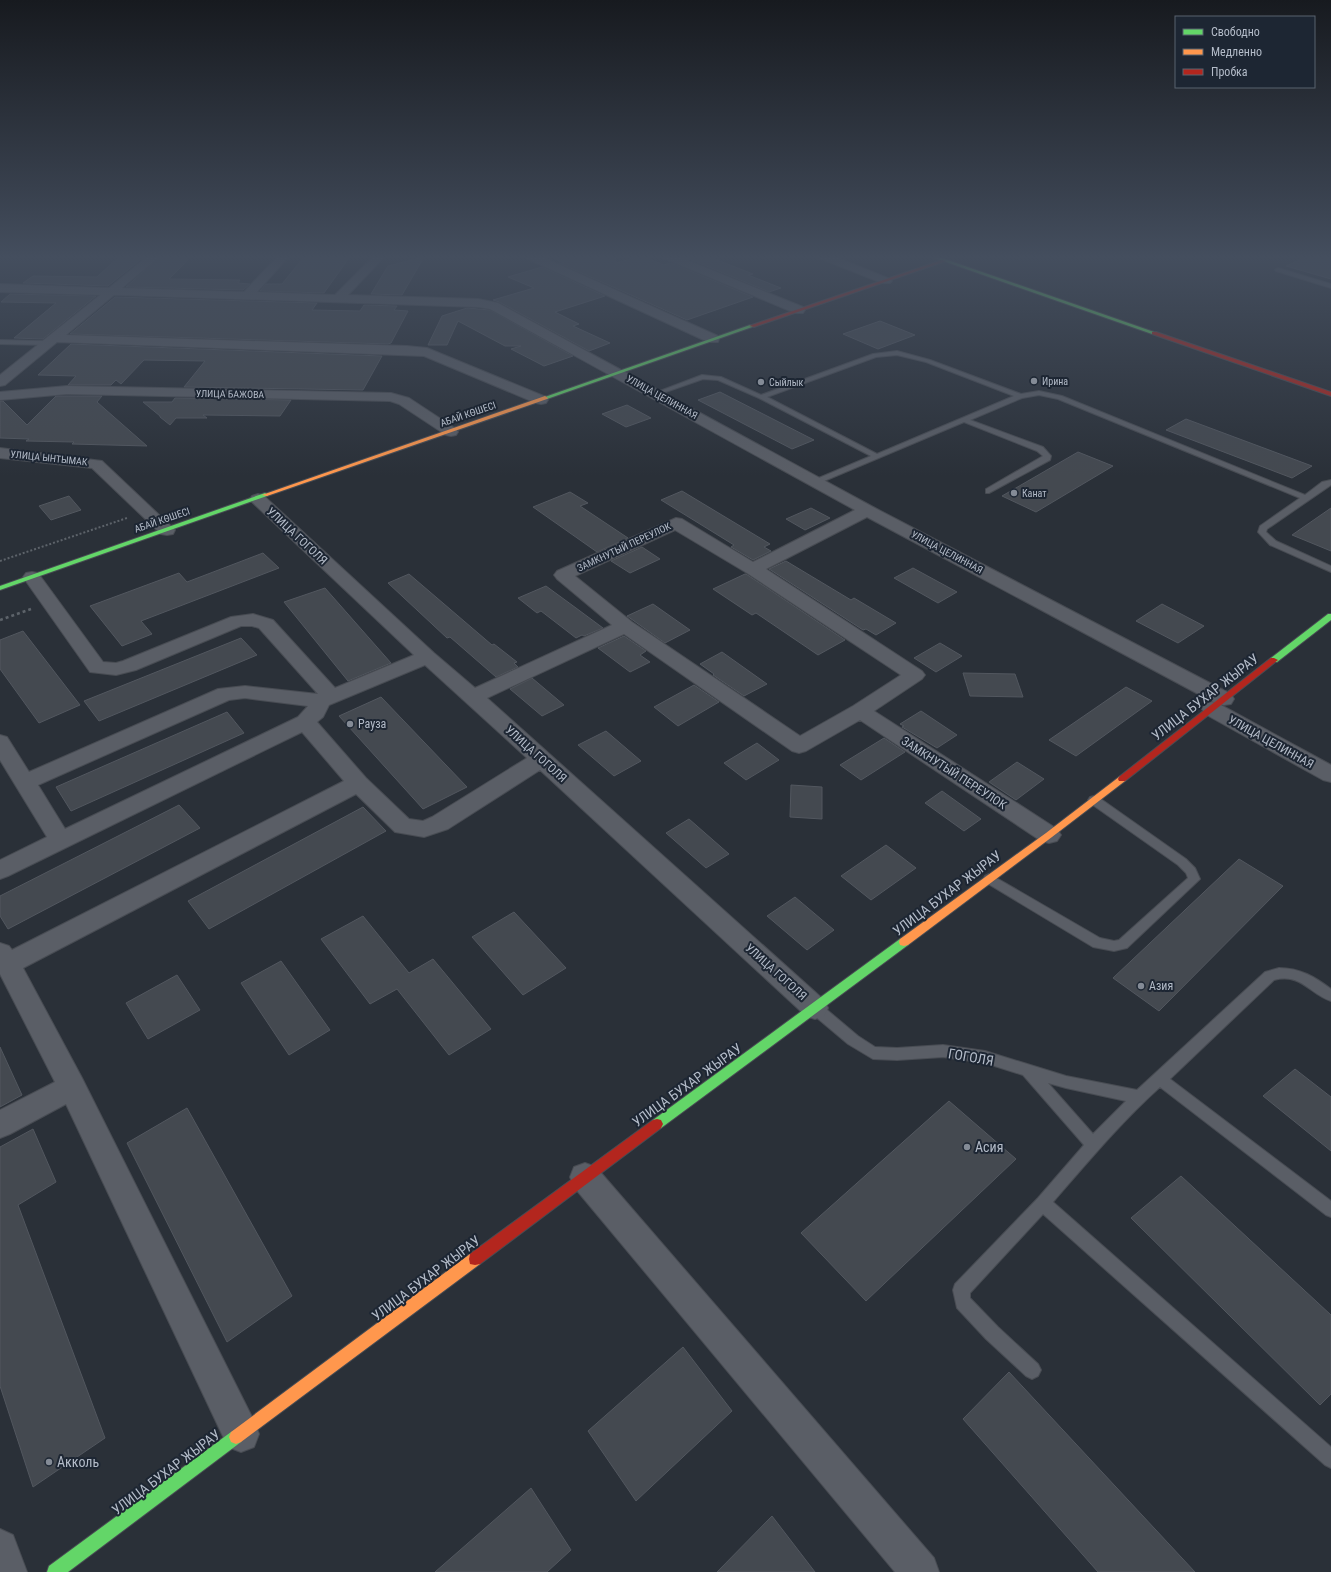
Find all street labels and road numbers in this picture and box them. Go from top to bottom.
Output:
street label: УЛИЦА ЦЕЛИННАЯ [624,373,700,421]
street label: УЛИЦА БАЖОВА [196,388,265,400]
street label: АБАЙ КӨШЕСІ [438,398,497,429]
street label: УЛИЦА ЫНТЫМАК [10,448,89,468]
street label: АБАЙ КӨШЕСІ [132,504,191,535]
street label: УЛИЦА ГОГОЛЯ [264,504,330,568]
street label: ЗАМКНУТЫЙ ПЕРЕУЛОК [575,519,673,573]
street label: УЛИЦА ЦЕЛИННАЯ [909,528,985,576]
street label: УЛИЦА БУХАР ЖЫРАУ [1148,650,1262,744]
street label: УЛИЦА ЦЕЛИННАЯ [1226,713,1316,771]
street label: УЛИЦА ГОГОЛЯ [502,723,570,785]
street label: ЗАМКНУТЫЙ ПЕРЕУЛОК [899,733,1010,812]
street label: УЛИЦА БУХАР ЖЫРАУ [890,847,1004,939]
street label: УЛИЦА ГОГОЛЯ [742,941,810,1003]
street label: УЛИЦА БУХАР ЖЫРАУ [629,1040,745,1130]
street label: ГОГОЛЯ [947,1045,995,1069]
street label: УЛИЦА БУХАР ЖЫРАУ [369,1232,483,1324]
street label: УЛИЦА БУХАР ЖЫРАУ [109,1426,223,1518]

